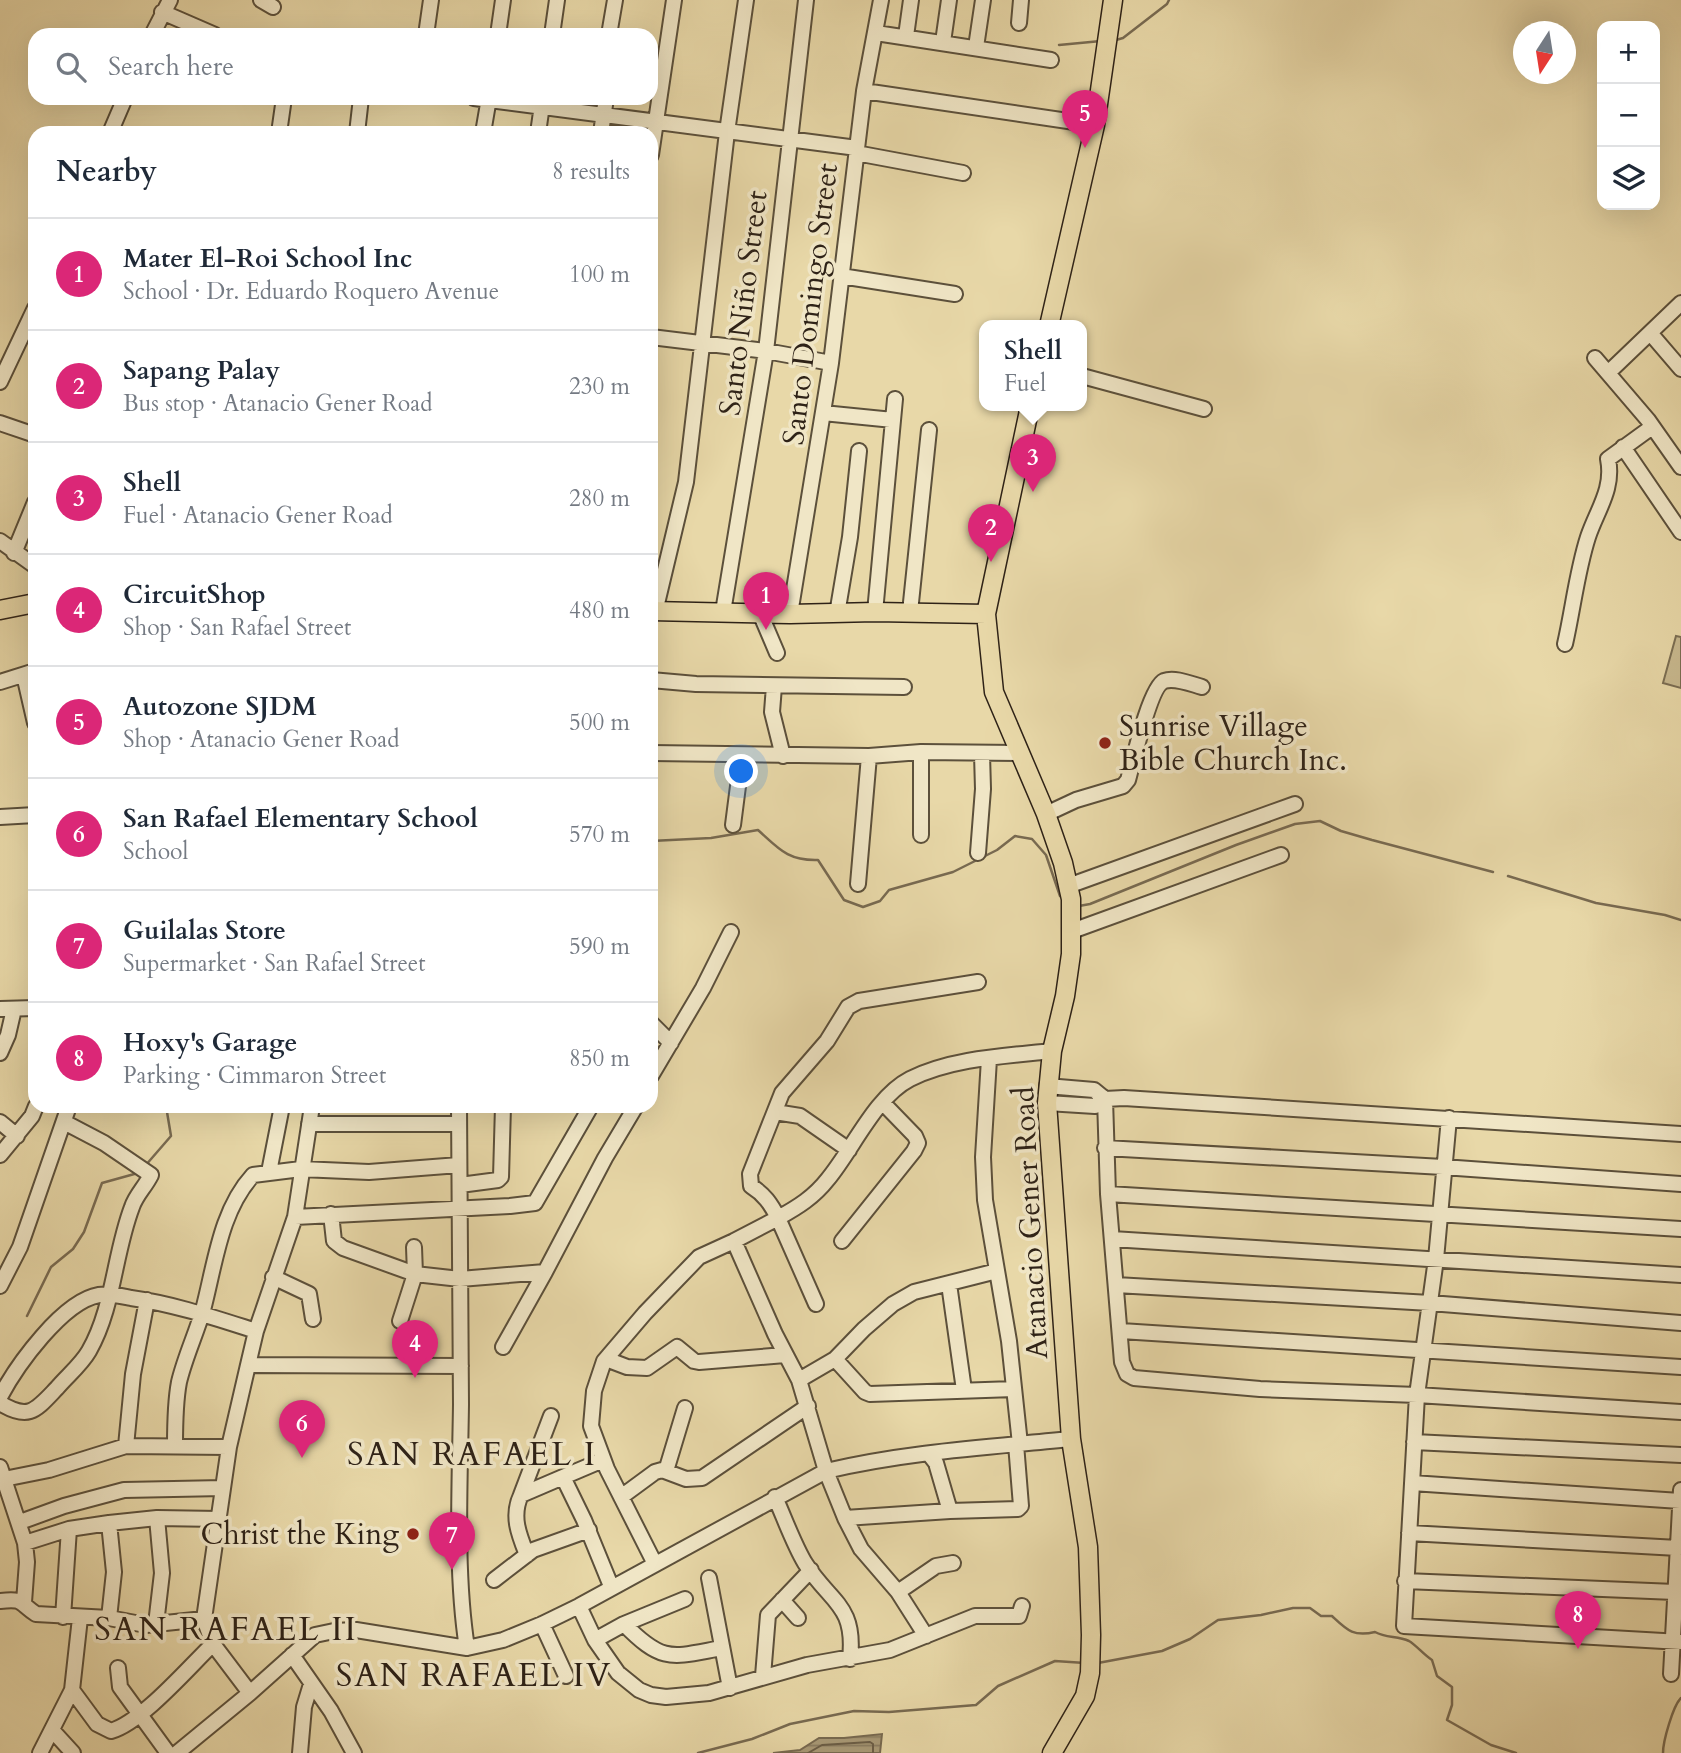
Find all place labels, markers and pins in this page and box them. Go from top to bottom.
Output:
pin: 5 [1062,90,1108,148]
pin: 3 [1010,434,1056,492]
pin: 2 [968,504,1014,562]
pin: 1 [743,572,789,630]
place label: Sunrise Village Bible Church Inc. [1119,706,1347,781]
marker: Sunrise Village Bible Church Inc. [1097,735,1113,751]
pin: 4 [392,1320,438,1378]
pin: 6 [279,1400,325,1458]
pin: 7 [429,1512,475,1570]
place label: Christ the King [200,1514,399,1555]
marker: Christ the King [405,1526,421,1542]
pin: 8 [1555,1591,1601,1649]

